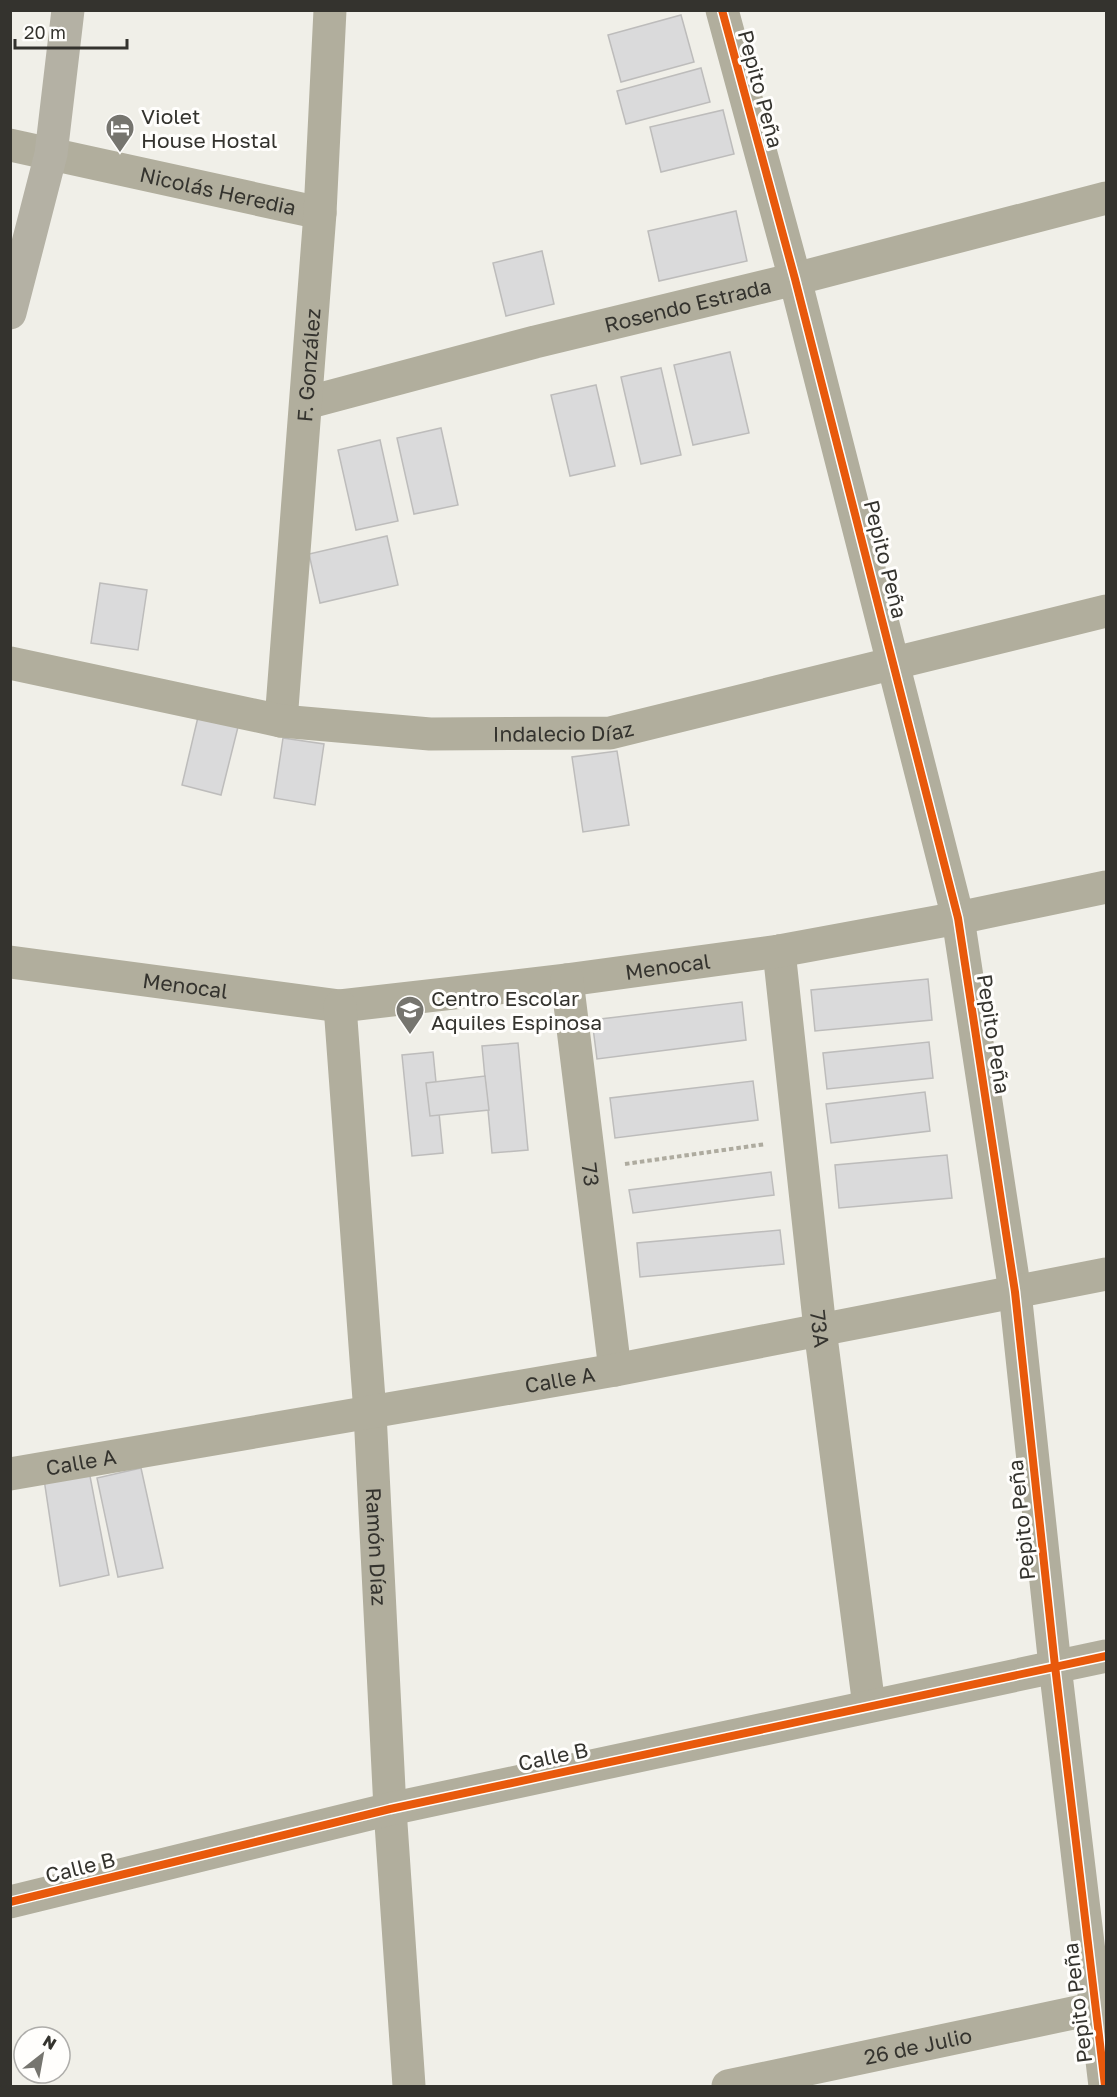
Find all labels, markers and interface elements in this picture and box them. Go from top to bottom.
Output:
scale bar [15,12,128,50]
text: 20 m [24,21,66,43]
street label: Pepito Peña [733,27,789,151]
place label: Violet House Hostal [141,103,278,153]
hotel icon: Violet House Hostal [104,112,136,154]
street label: Nicolás Heredia [137,161,299,220]
street label: Rosendo Estrada [602,272,774,338]
street label: F. González [291,307,326,423]
street label: Pepito Peña [859,497,913,621]
street label: Indalecio Díaz [493,715,636,747]
street label: Menocal [623,948,712,985]
street label: Menocal [141,967,230,1004]
street label: Pepito Peña [972,972,1016,1096]
place label: Centro Escolar Aquiles Espinosa [431,985,602,1035]
school or university icon: Centro Escolar Aquiles Espinosa [394,994,426,1036]
street label: 73 [577,1161,605,1188]
street label: 73A [805,1309,835,1349]
street label: Calle A [523,1361,597,1398]
street label: Calle A [44,1443,118,1481]
street label: Pepito Peña [1002,1458,1040,1582]
street label: Ramón Díaz [361,1487,393,1606]
street label: Calle B [516,1736,590,1776]
street label: Calle B [42,1846,118,1888]
street label: Pepito Peña [1057,1941,1097,2065]
street label: 26 de Julio [861,2022,974,2070]
north arrow [12,2025,72,2085]
text: N [39,2030,60,2054]

